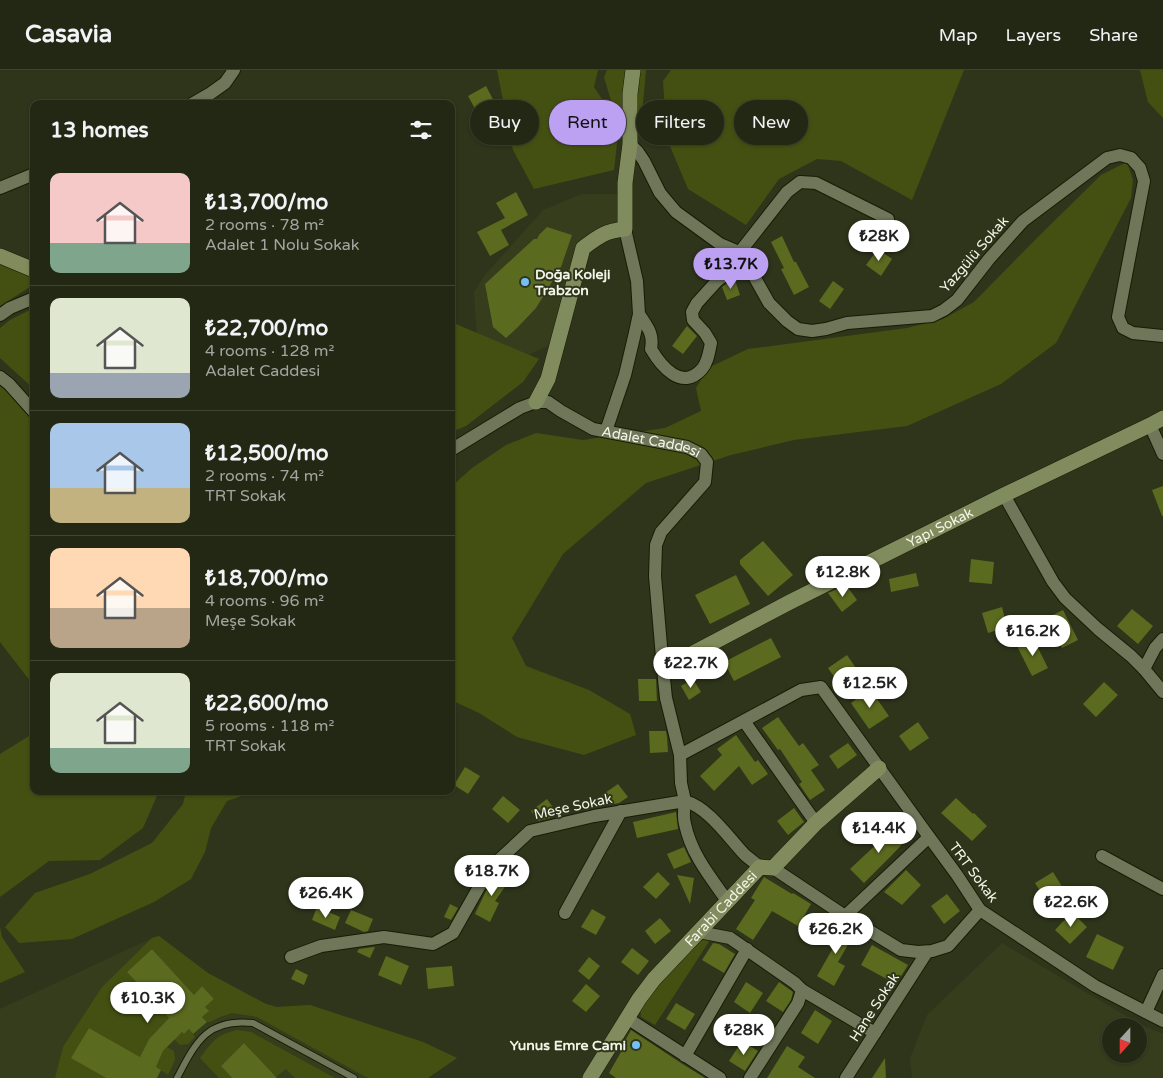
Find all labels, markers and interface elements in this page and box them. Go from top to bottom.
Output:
text: Casavia [25,20,112,49]
text: Map [939,24,978,46]
text: Layers [1006,24,1061,46]
text: Share [1089,24,1138,46]
chip: Buy [470,100,539,145]
chip: Rent [549,100,626,145]
chip: Filters [636,100,724,145]
chip: New [734,100,808,145]
icon: filters [407,116,435,144]
text: 13 homes [50,118,149,143]
text: ₺13,700/mo [205,190,328,215]
icon: home [90,193,150,253]
street label: Yazgülü Sokak [937,212,1012,296]
text: 2 rooms · 78 m² [205,215,324,235]
pin: ₺28K [849,220,909,262]
text: ₺28K [859,226,899,246]
text: Adalet 1 Nolu Sokak [205,235,359,255]
pin: ₺13.7K [690,248,772,290]
text: ₺13.7K [704,254,758,274]
place label: Doğa Koleji Trabzon [534,266,610,299]
marker: Doğa Koleji Trabzon [519,276,531,288]
text: ₺22,700/mo [205,316,328,341]
icon: home [90,318,150,378]
text: 4 rooms · 128 m² [205,341,334,361]
text: Adalet Caddesi [205,361,320,381]
street label: Adalet Caddesi [600,423,703,461]
text: ₺12,500/mo [205,441,329,466]
icon: home [90,443,150,503]
text: 2 rooms · 74 m² [205,466,324,486]
text: TRT Sokak [205,486,286,506]
street label: Yapı Sokak [904,504,976,551]
pin: ₺12.8K [802,556,884,598]
text: ₺12.8K [816,562,870,582]
text: ₺18,700/mo [205,566,328,591]
icon: home [90,568,150,628]
text: 4 rooms · 96 m² [205,591,324,611]
text: Meşe Sokak [205,611,296,631]
pin: ₺16.2K [992,614,1074,657]
text: ₺16.2K [1006,621,1060,641]
pin: ₺22.7K [650,646,732,689]
text: ₺22.7K [664,653,718,673]
pin: ₺12.5K [829,666,911,709]
text: ₺12.5K [843,673,897,693]
text: ₺22,600/mo [205,691,329,716]
icon: home [90,693,150,753]
text: 5 rooms · 118 m² [205,716,334,736]
text: TRT Sokak [205,736,286,756]
street label: Meşe Sokak [532,790,614,823]
pin: ₺14.4K [838,812,920,854]
text: ₺14.4K [852,818,906,838]
street label: TRT Sokak [946,839,1002,906]
pin: ₺18.7K [451,854,533,897]
text: ₺18.7K [465,861,519,881]
street label: Farabi Caddesi [681,867,761,950]
pin: ₺26.4K [285,876,367,919]
text: ₺26.4K [299,883,353,903]
pin: ₺22.6K [1030,886,1112,928]
text: ₺22.6K [1044,892,1098,912]
pin: ₺26.2K [795,912,877,955]
text: ₺26.2K [809,919,863,939]
street label: Hane Sokak [846,969,903,1045]
pin: ₺10.3K [107,982,189,1024]
text: ₺10.3K [121,988,175,1008]
pin: ₺28K [714,1014,774,1056]
north arrow [1102,1018,1148,1062]
map controls [1102,1018,1147,1063]
text: ₺28K [724,1020,764,1040]
place label: Yunus Emre Cami [510,1037,626,1054]
marker: Yunus Emre Cami [630,1039,642,1051]

